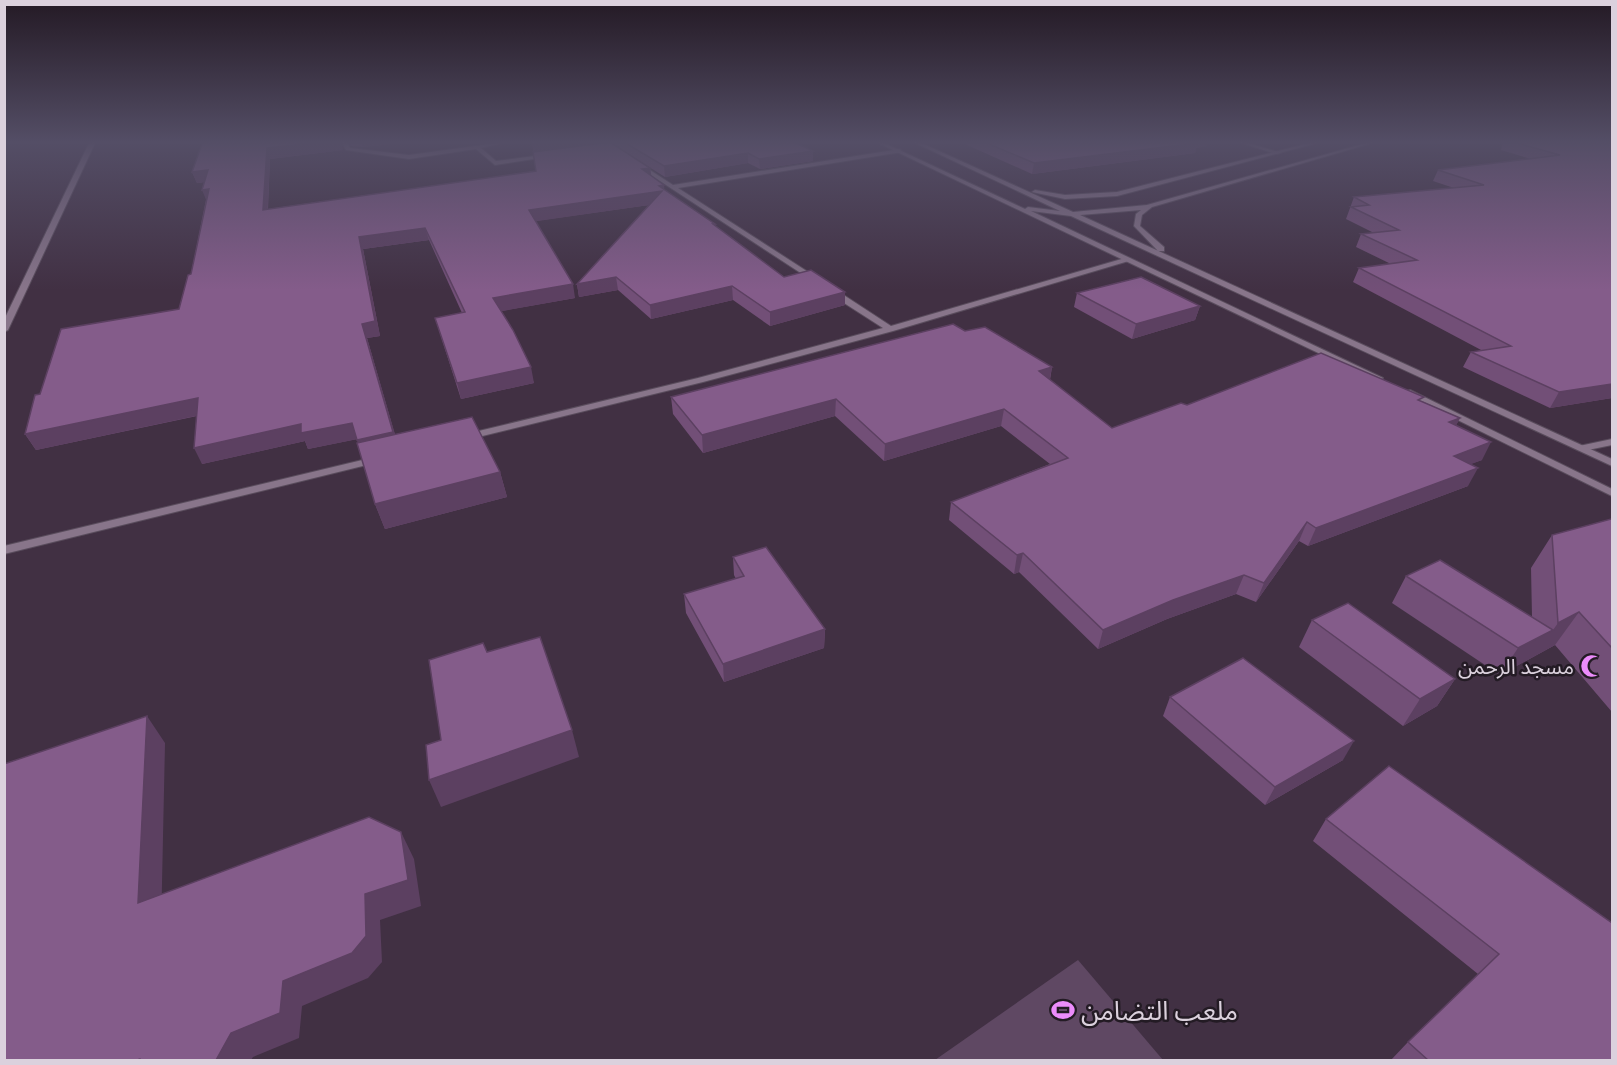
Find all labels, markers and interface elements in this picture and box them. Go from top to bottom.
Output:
mosque icon: مسجد الرحمن [1579,653,1605,679]
place label: مسجد الرحمن [1458,654,1574,679]
place label: ملعب التضامن [1081,996,1238,1026]
sports icon: ملعب التضامن [1050,997,1076,1023]

